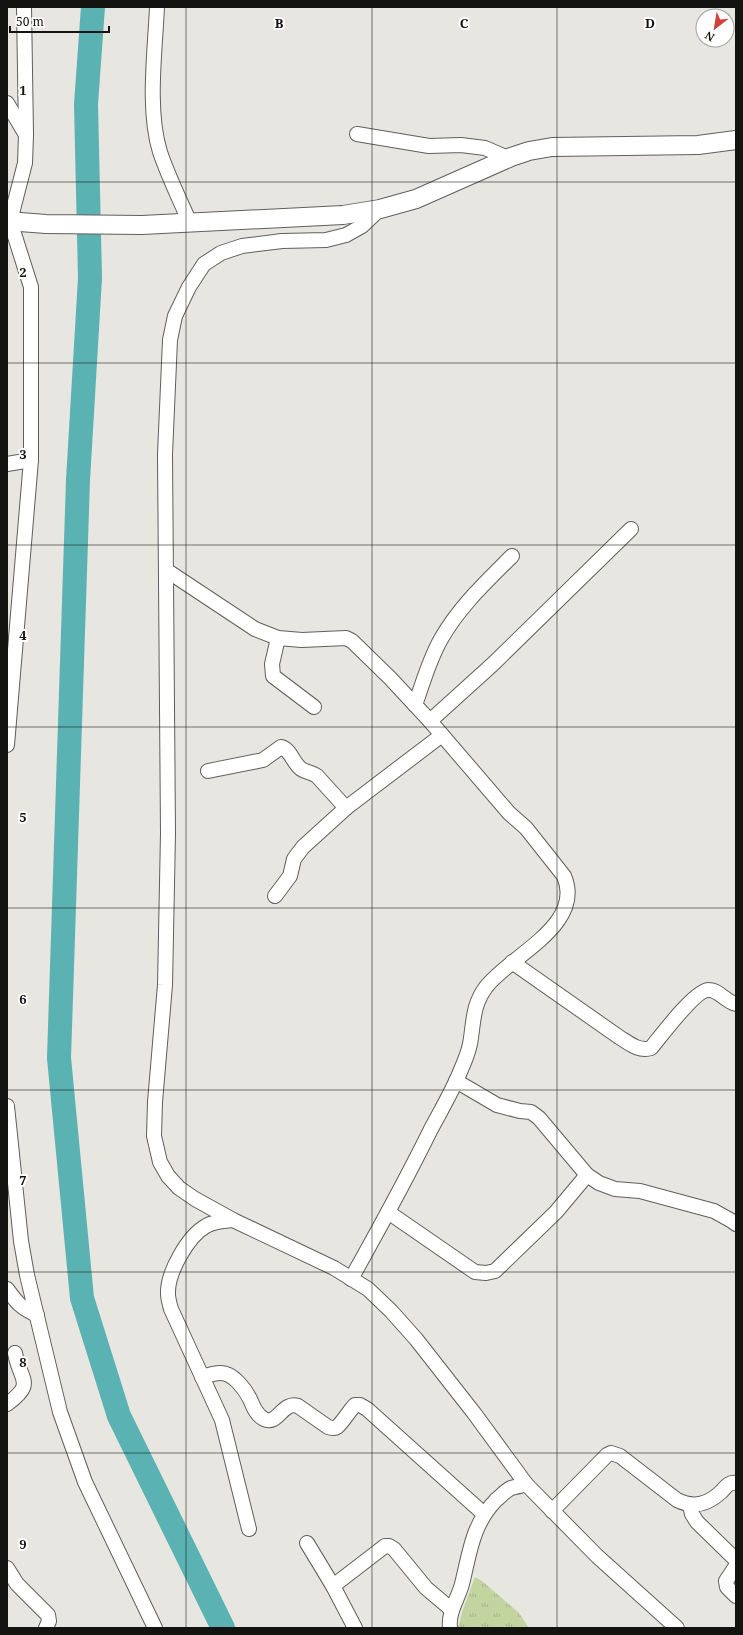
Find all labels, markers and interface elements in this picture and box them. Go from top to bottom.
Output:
scale bar [10,8,109,34]
north arrow [695,8,735,48]
text: 50 m [16,13,44,30]
text: B [275,14,284,32]
text: C [460,14,469,32]
text: D [645,14,655,32]
text: N [702,28,717,46]
text: 1 [19,81,27,99]
text: 2 [19,263,27,281]
text: 3 [19,445,27,463]
text: 4 [19,626,27,644]
text: 5 [19,808,27,826]
text: 6 [19,990,27,1008]
text: 7 [19,1171,27,1189]
text: 8 [19,1353,27,1371]
text: 9 [19,1535,27,1553]

